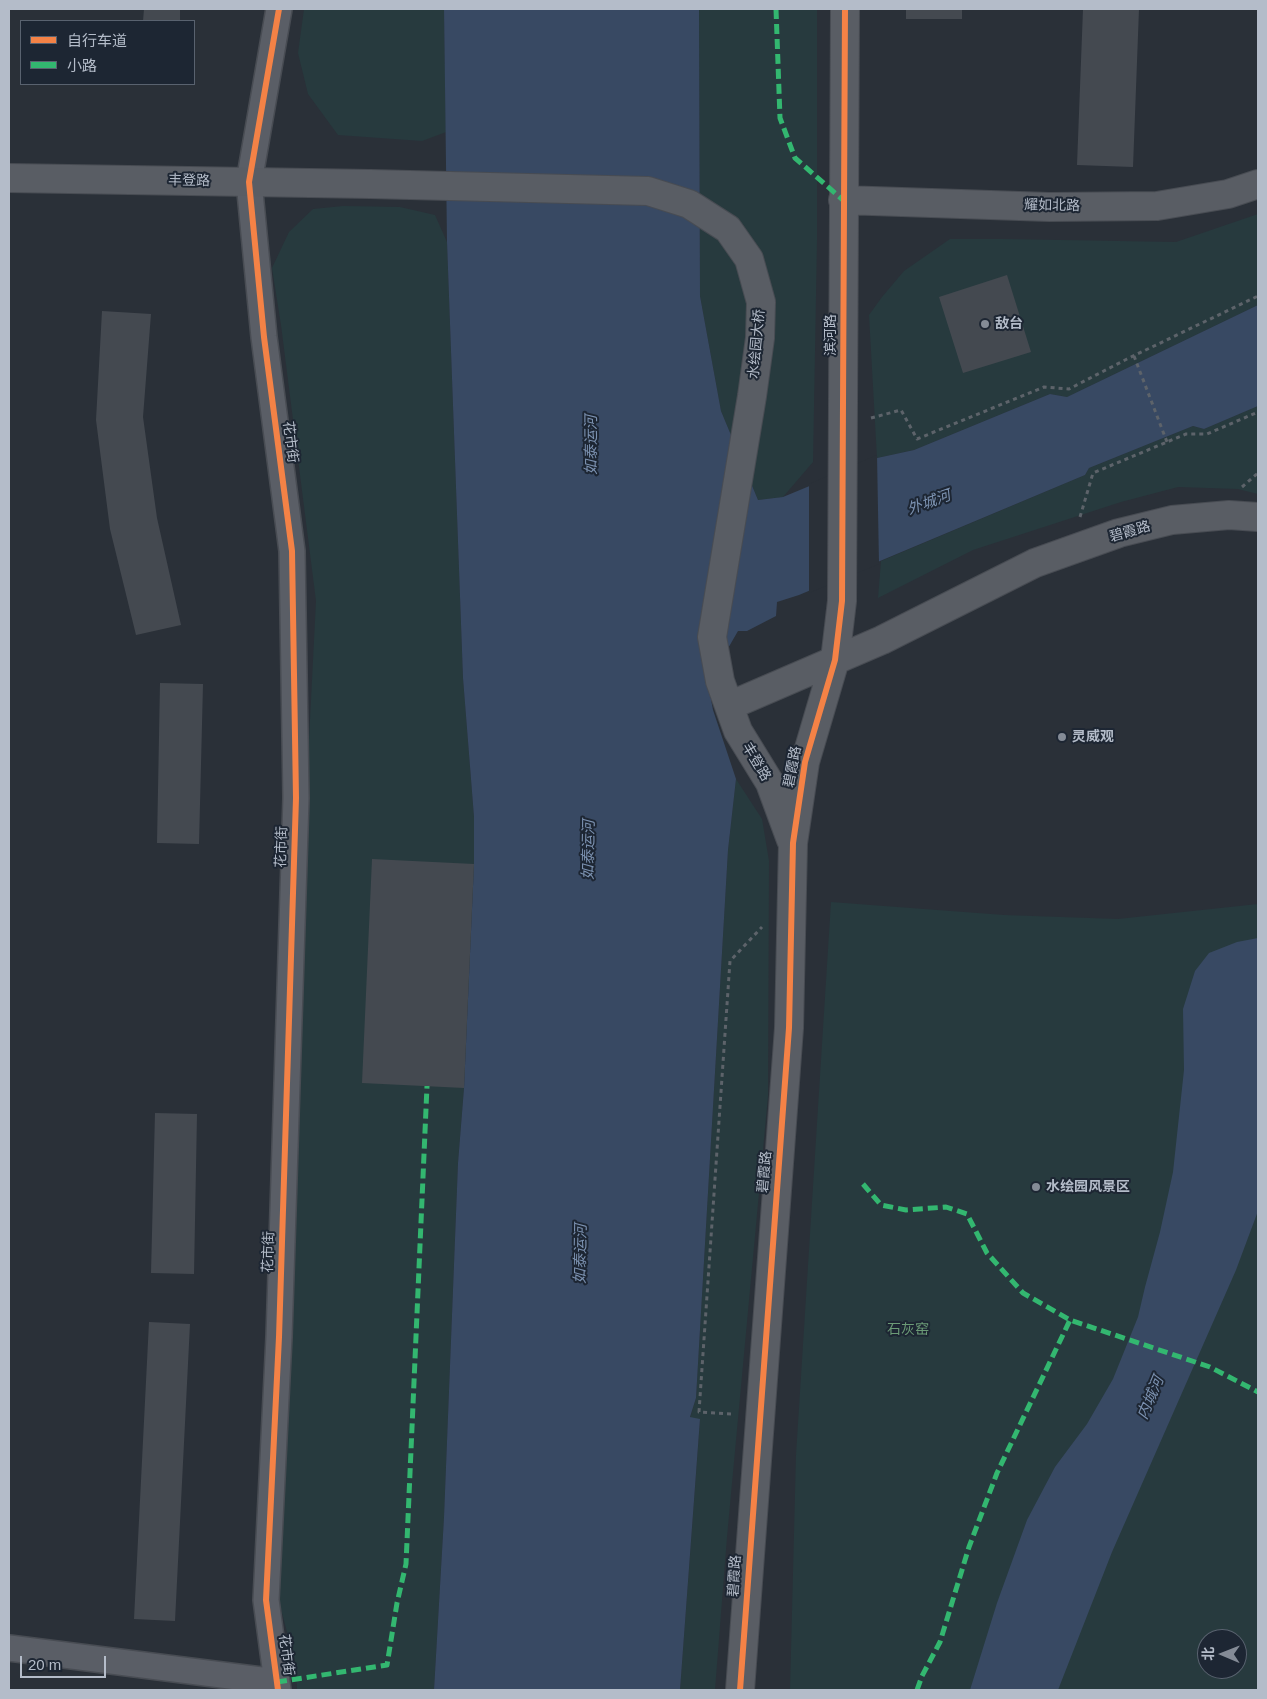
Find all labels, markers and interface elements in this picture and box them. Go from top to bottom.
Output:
legend [20,20,195,85]
text: 自行车道 [67,32,127,49]
text: 小路 [67,57,97,74]
street label: 丰登路 [168,172,210,190]
street label: 耀如北路 [1024,197,1080,215]
street label: 水绘园大桥 [746,308,768,380]
street label: 滨河路 [823,314,839,356]
place label: 敌台 [995,316,1023,332]
marker: 敌台 [979,318,991,330]
water label: 如泰运河 [583,415,601,475]
street label: 花市街 [279,420,301,464]
water label: 外城河 [905,487,953,519]
street label: 碧霞路 [1107,518,1153,546]
place label: 灵威观 [1072,729,1114,745]
marker: 灵威观 [1056,731,1068,743]
street label: 丰登路 [738,740,774,784]
street label: 碧霞路 [781,745,805,789]
water label: 如泰运河 [579,820,599,880]
street label: 花市街 [273,826,291,868]
street label: 碧霞路 [755,1150,775,1194]
place label: 水绘园风景区 [1046,1179,1130,1195]
marker: 水绘园风景区 [1030,1181,1042,1193]
water label: 如泰运河 [571,1224,591,1284]
street label: 花市街 [260,1231,278,1273]
park label: 石灰窑 [887,1322,929,1338]
water label: 内城河 [1134,1374,1168,1422]
street label: 碧霞路 [725,1554,745,1598]
north arrow [1197,1629,1247,1679]
street label: 花市街 [275,1633,297,1677]
scale bar [22,1646,109,1678]
text: 北 [1200,1647,1216,1661]
text: 20 m [28,1656,61,1673]

